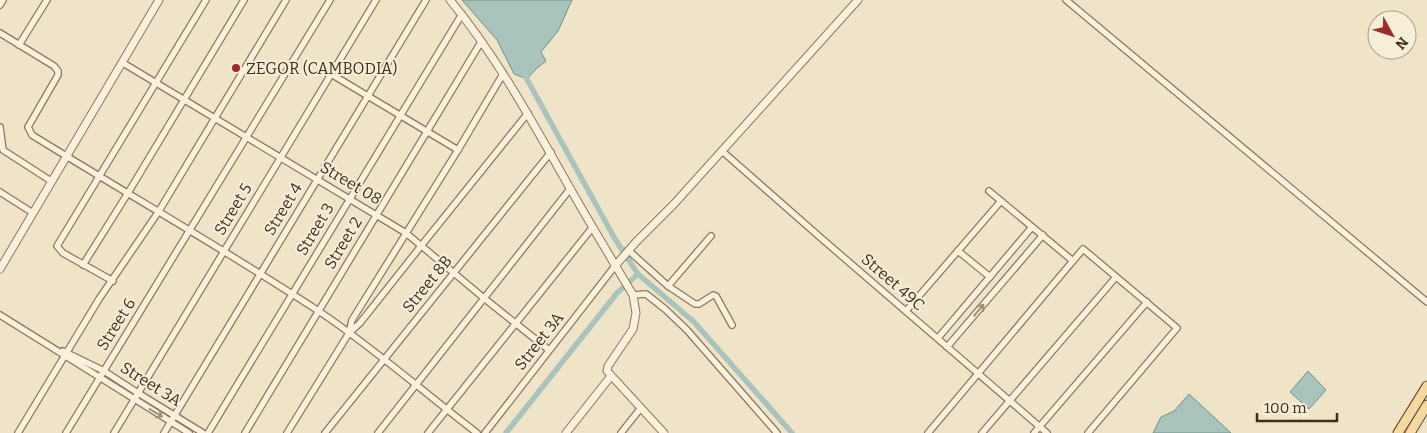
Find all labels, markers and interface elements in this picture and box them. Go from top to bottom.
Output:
north arrow [1367,10,1417,60]
text: N [1391,33,1412,53]
place label: ZEGOR (CAMBODIA) [246,59,397,78]
marker: ZEGOR (CAMBODIA) [230,62,242,74]
street label: Street 08 [317,157,385,209]
street label: Street 4 [260,179,306,239]
street label: Street 5 [210,180,256,238]
street label: Street 3 [292,199,338,259]
street label: Street 2 [320,214,366,272]
street label: Street 49C [858,249,928,315]
street label: Street 8B [398,252,456,316]
street label: Street 6 [93,294,139,354]
one-way arrow [973,303,985,316]
street label: Street 3A [511,308,568,374]
street label: Street 3A [117,358,185,410]
scale bar [1257,390,1337,422]
text: 100 m [1264,399,1307,417]
one-way arrow [148,408,162,418]

